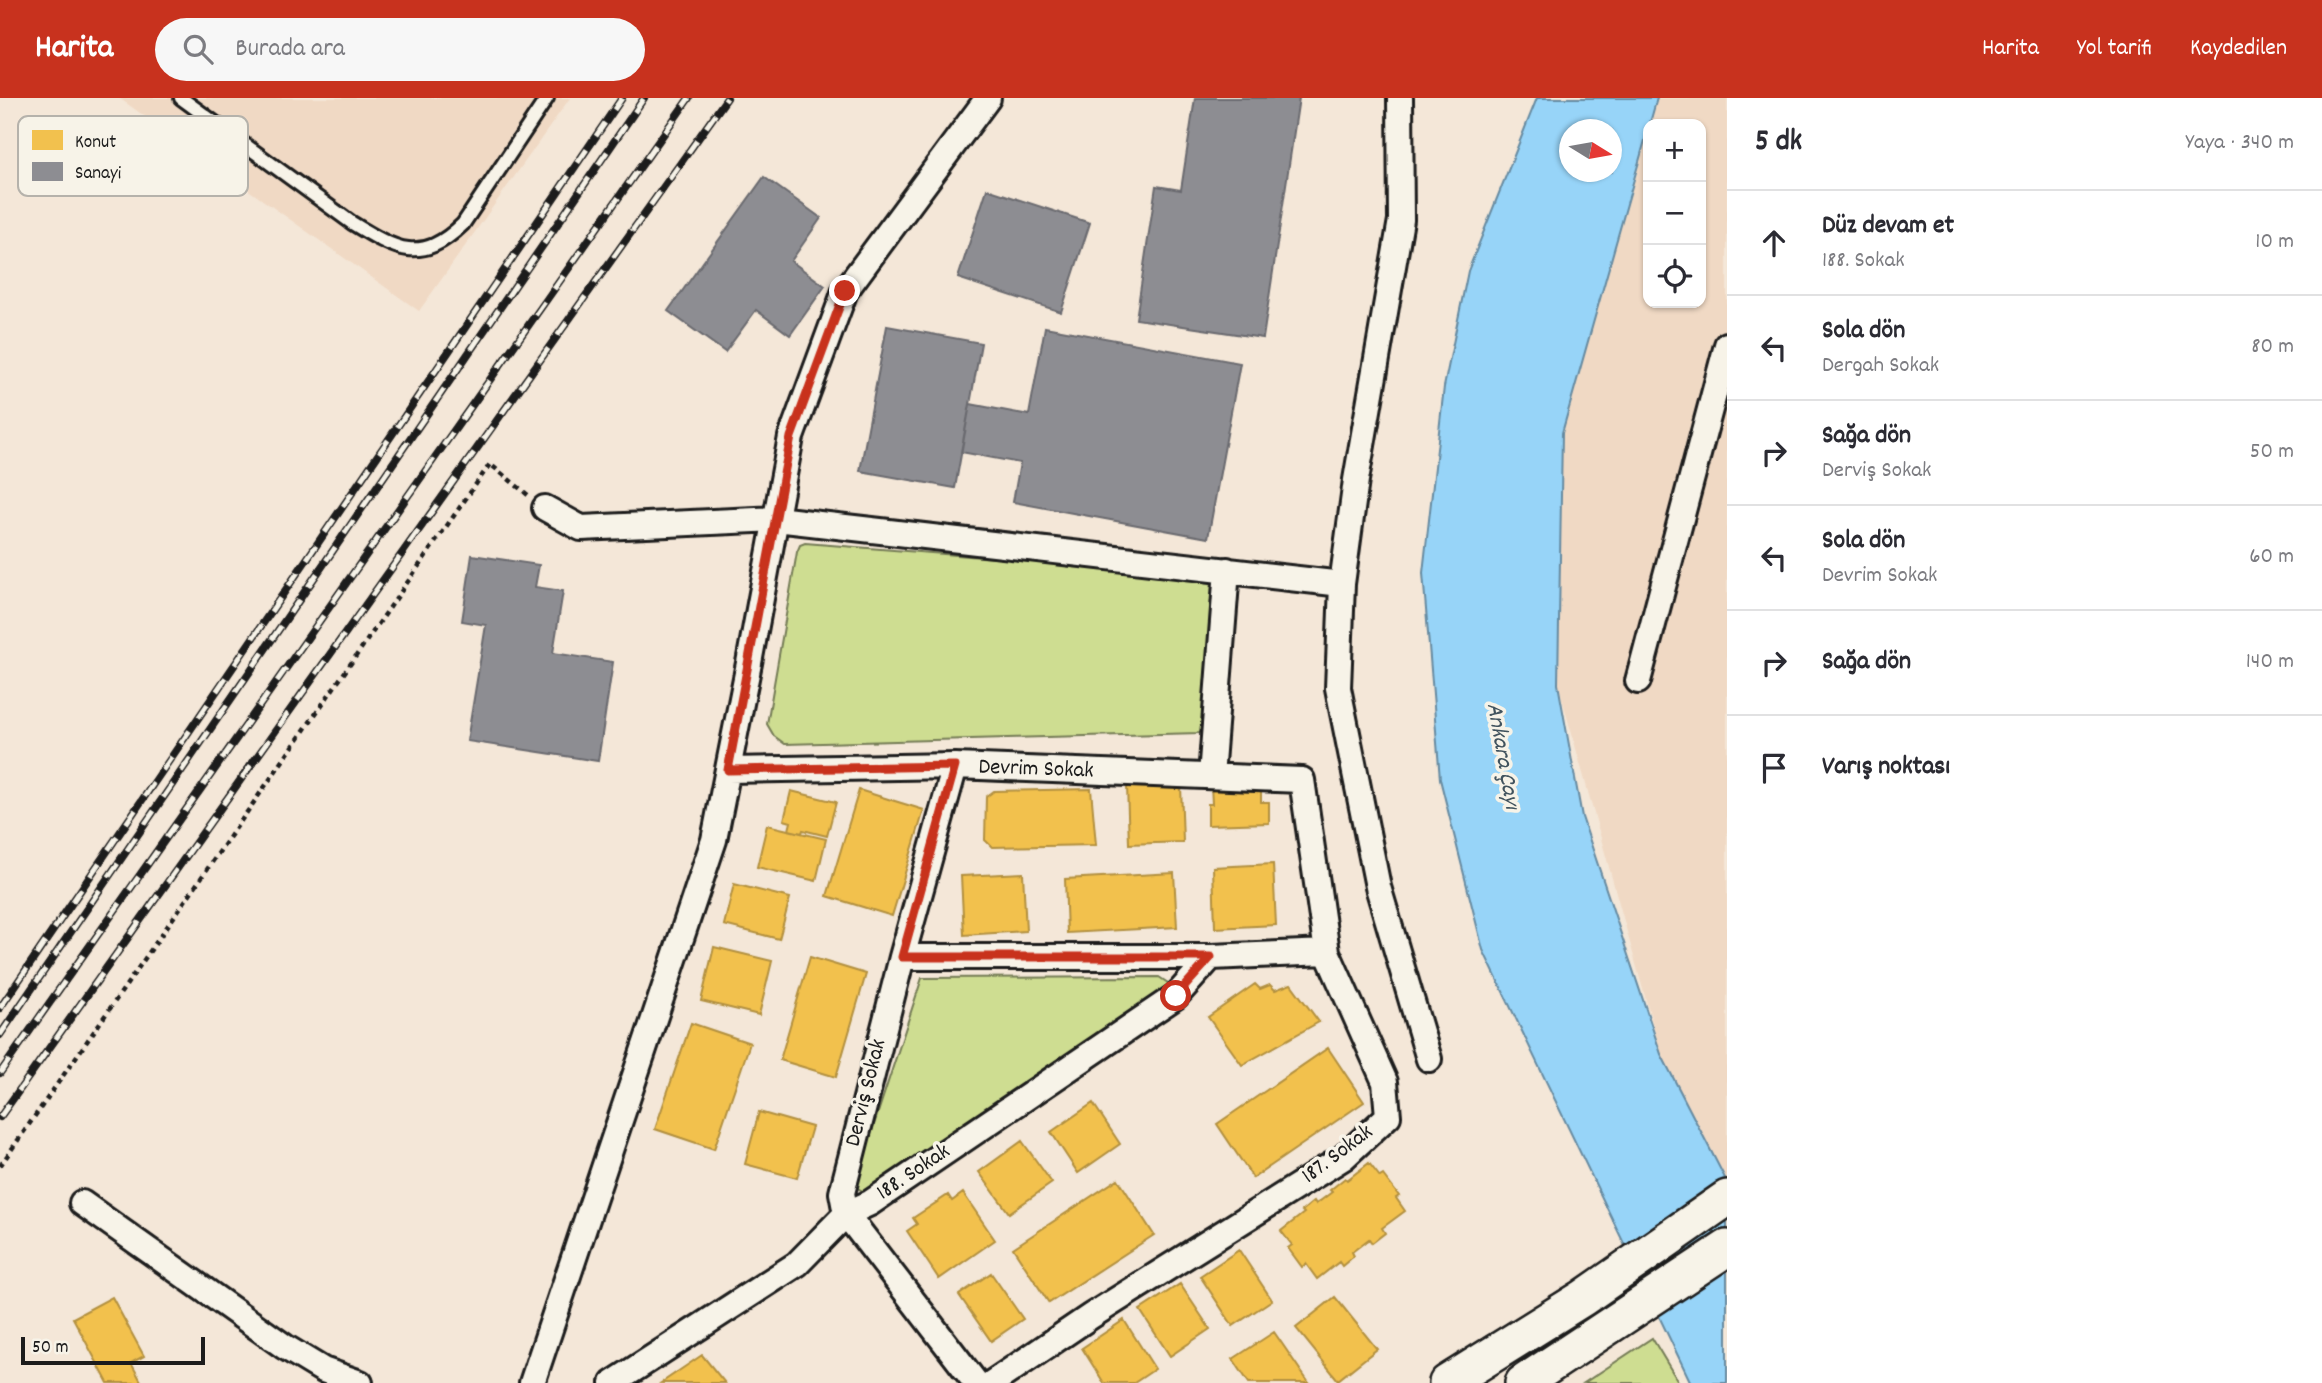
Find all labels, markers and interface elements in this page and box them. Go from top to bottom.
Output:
search box [155,18,645,81]
text: Harita [35,26,113,73]
icon: search [179,30,217,68]
text: Burada ara [235,31,345,68]
text: Harita [1982,32,2039,66]
text: Yol tarifi [2077,32,2152,66]
text: Kaydedilen [2190,32,2287,66]
legend [18,116,248,196]
north arrow [1559,119,1622,182]
map controls [1643,119,1706,308]
button: + [1643,119,1706,182]
text: 5 dk [1755,122,1802,165]
text: Yaya · 340 m [2186,127,2294,160]
text: Konut [75,130,116,157]
text: Sanayi [75,161,122,188]
button: − [1643,182,1706,245]
text: Düz devam et [1822,208,1954,245]
icon: ahead [1755,224,1793,262]
text: 10 m [2255,226,2294,259]
button: locate [1643,245,1706,308]
text: 188. Sokak [1822,245,1905,278]
route end [829,275,860,306]
text: Sola dön [1822,313,1905,350]
icon: left [1755,329,1793,367]
text: 80 m [2251,331,2294,364]
text: Dergah Sokak [1822,350,1939,383]
text: Sağa dön [1822,418,1911,455]
icon: right [1755,434,1793,472]
text: 50 m [2250,436,2294,469]
text: Derviş Sokak [1822,455,1932,488]
text: Sola dön [1822,523,1905,560]
icon: left [1755,539,1793,577]
text: 60 m [2249,541,2294,574]
text: Devrim Sokak [1822,560,1937,593]
icon: right [1755,644,1793,682]
text: Sağa dön [1822,644,1911,681]
text: 140 m [2246,646,2294,679]
water label: Ankara Çayı [1476,700,1528,813]
icon: arrive [1755,749,1793,787]
text: Varış noktası [1822,749,1950,786]
street label: Devrim Sokak [978,751,1094,789]
route start [1160,980,1191,1011]
street label: Derviş Sokak [838,1036,896,1150]
street label: 187. Sokak [1295,1117,1381,1193]
street label: 188. Sokak [871,1136,957,1210]
scale bar [21,1334,205,1366]
text: 50 m [32,1335,69,1362]

